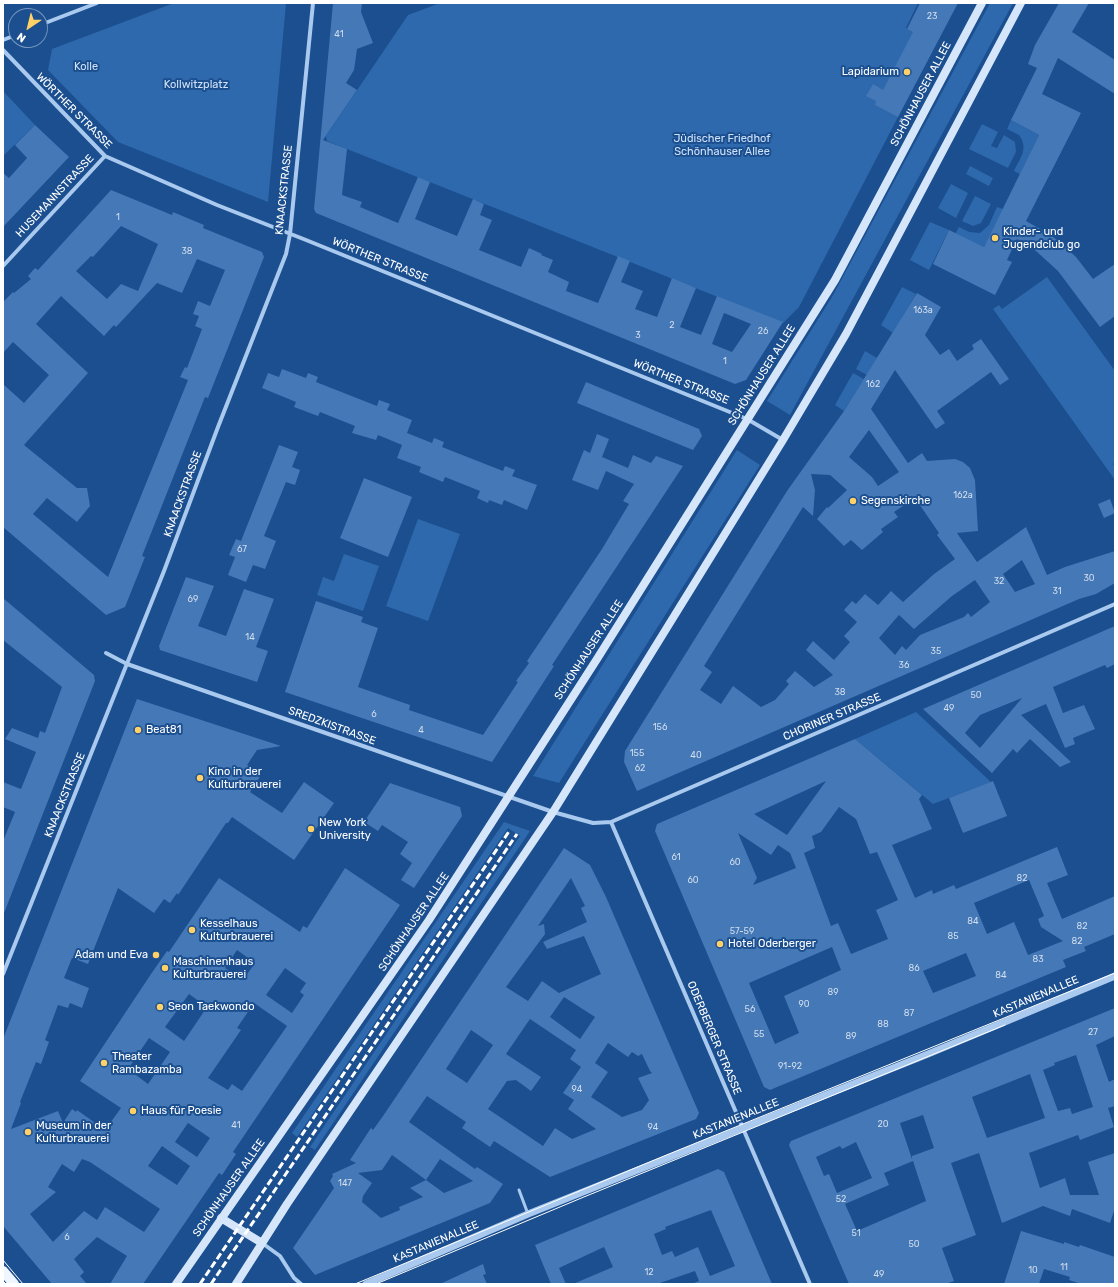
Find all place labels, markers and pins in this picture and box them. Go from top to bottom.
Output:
place label: Lapidarium [842,65,899,79]
marker: Lapidarium [902,67,912,77]
place label: Kinder- und Jugendclub go [1003,225,1080,251]
marker: Kinder- und Jugendclub go [990,233,1000,243]
place label: Segenskirche [861,494,930,508]
marker: Segenskirche [848,496,858,506]
place label: Beat81 [146,723,182,737]
marker: Beat81 [133,725,143,735]
place label: Kino in der Kulturbrauerei [208,765,281,791]
marker: Kino in der Kulturbrauerei [195,773,205,783]
place label: New York University [319,816,371,842]
marker: New York University [306,824,316,834]
place label: Kesselhaus Kulturbrauerei [200,917,273,943]
marker: Kesselhaus Kulturbrauerei [187,925,197,935]
place label: Hotel Oderberger [728,937,816,951]
marker: Hotel Oderberger [715,939,725,949]
place label: Adam und Eva [75,948,148,962]
marker: Adam und Eva [151,950,161,960]
place label: Maschinenhaus Kulturbrauerei [173,955,253,981]
marker: Maschinenhaus Kulturbrauerei [160,963,170,973]
place label: Seon Taekwondo [168,1000,254,1014]
marker: Seon Taekwondo [155,1002,165,1012]
place label: Theater Rambazamba [112,1050,182,1076]
marker: Theater Rambazamba [99,1058,109,1068]
place label: Haus für Poesie [141,1104,221,1118]
marker: Haus für Poesie [128,1106,138,1116]
place label: Museum in der Kulturbrauerei [36,1119,111,1145]
marker: Museum in der Kulturbrauerei [23,1127,33,1137]

